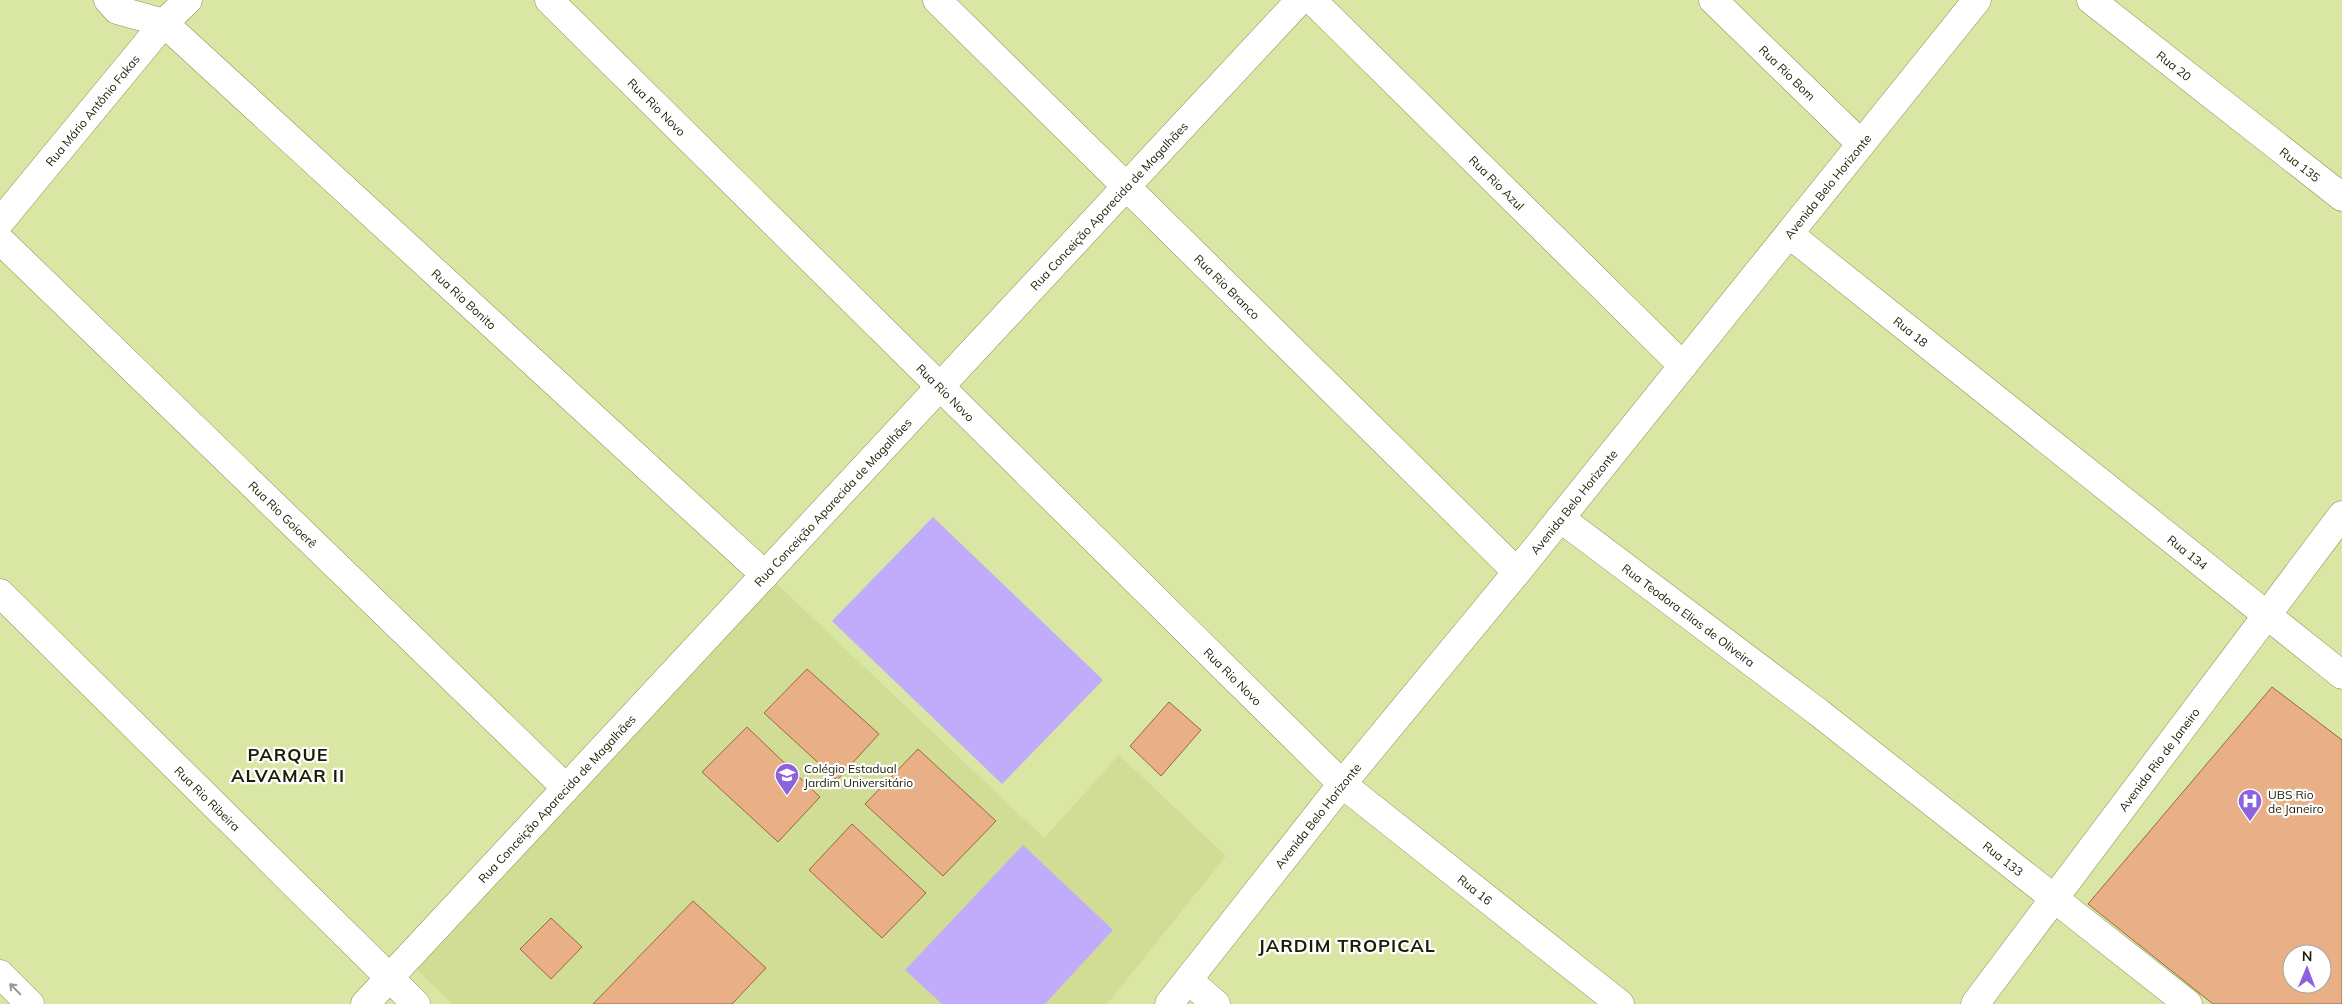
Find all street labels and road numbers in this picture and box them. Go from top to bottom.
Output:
street label: Rua Rio Bom [1756,42,1819,103]
street label: Rua 20 [2154,47,2195,84]
street label: Rua Mário Antônio Fakas [42,51,143,169]
street label: Rua Rio Novo [625,75,689,139]
street label: Rua Conceição Aparecida de Magalhães [1027,118,1191,293]
street label: Avenida Belo Horizonte [1781,131,1874,242]
street label: Rua 135 [2277,144,2323,185]
street label: Rua Rio Azul [1466,152,1528,213]
street label: Rua Rio Branco [1192,251,1264,322]
street label: Rua Rio Bonito [429,265,500,332]
street label: Rua 18 [1891,313,1931,350]
street label: Rua Rio Novo [914,360,978,424]
street label: Rua Conceição Aparecida de Magalhães [751,415,915,589]
street label: Avenida Belo Horizonte [1527,446,1620,557]
street label: Rua Rio Goioerê [246,478,320,551]
street label: Rua 134 [2165,531,2211,573]
street label: Rua Teodora Elias de Oliveira [1619,560,1758,669]
street label: Rua Rio Novo [1201,644,1265,708]
street label: Avenida Rio de Janeiro [2115,704,2202,814]
street label: Rua Conceição Aparecida de Magalhães [475,711,639,886]
street label: Avenida Belo Horizonte [1271,760,1364,871]
street label: Rua Rio Ribeira [172,763,244,834]
street label: Rua 133 [1980,838,2027,879]
street label: Rua 16 [1455,871,1496,908]

